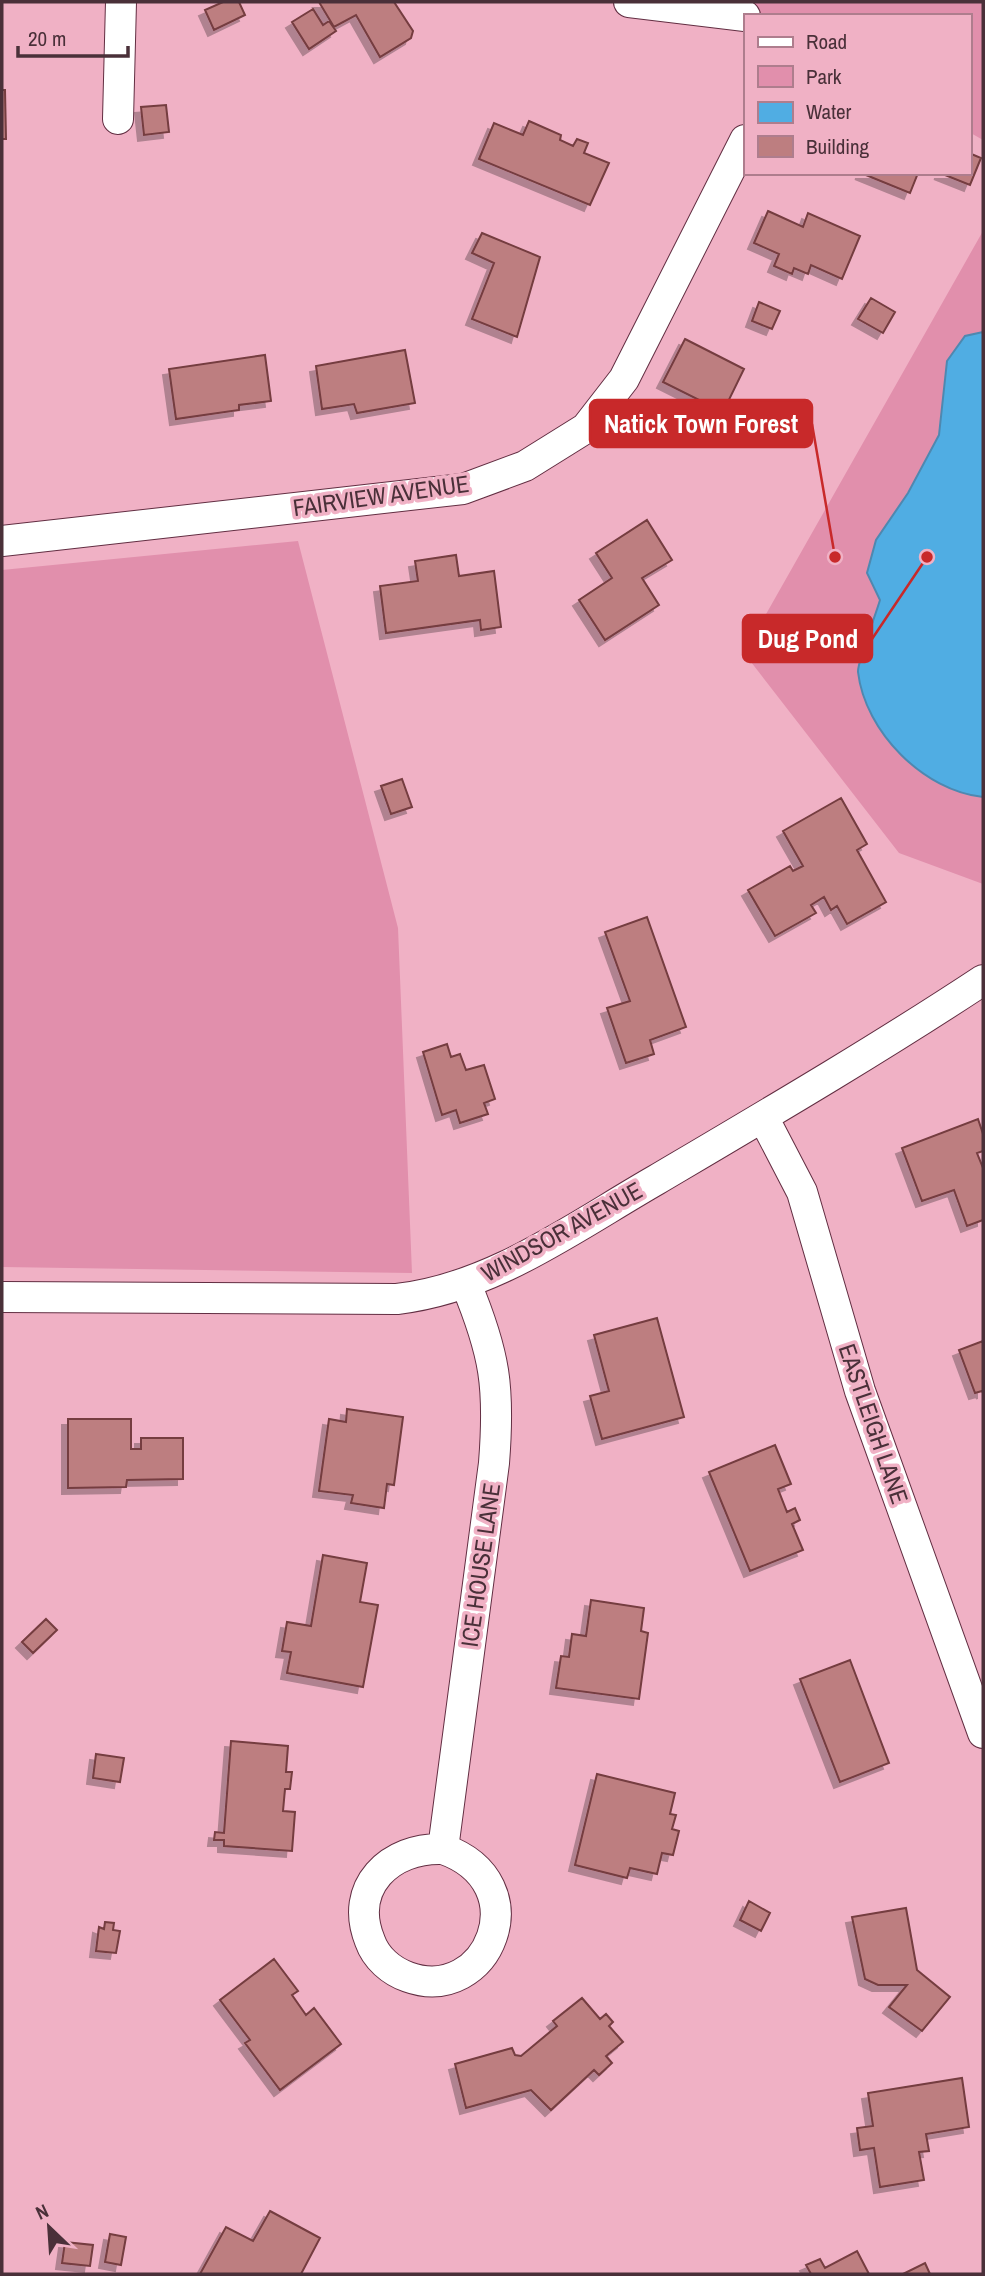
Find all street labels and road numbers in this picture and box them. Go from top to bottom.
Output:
street label: FAIRVIEW AVENUE [291,467,471,523]
street label: WINDSOR AVENUE [475,1174,648,1289]
street label: EASTLEIGH LANE [832,1339,916,1508]
street label: ICE HOUSE LANE [453,1481,507,1649]

